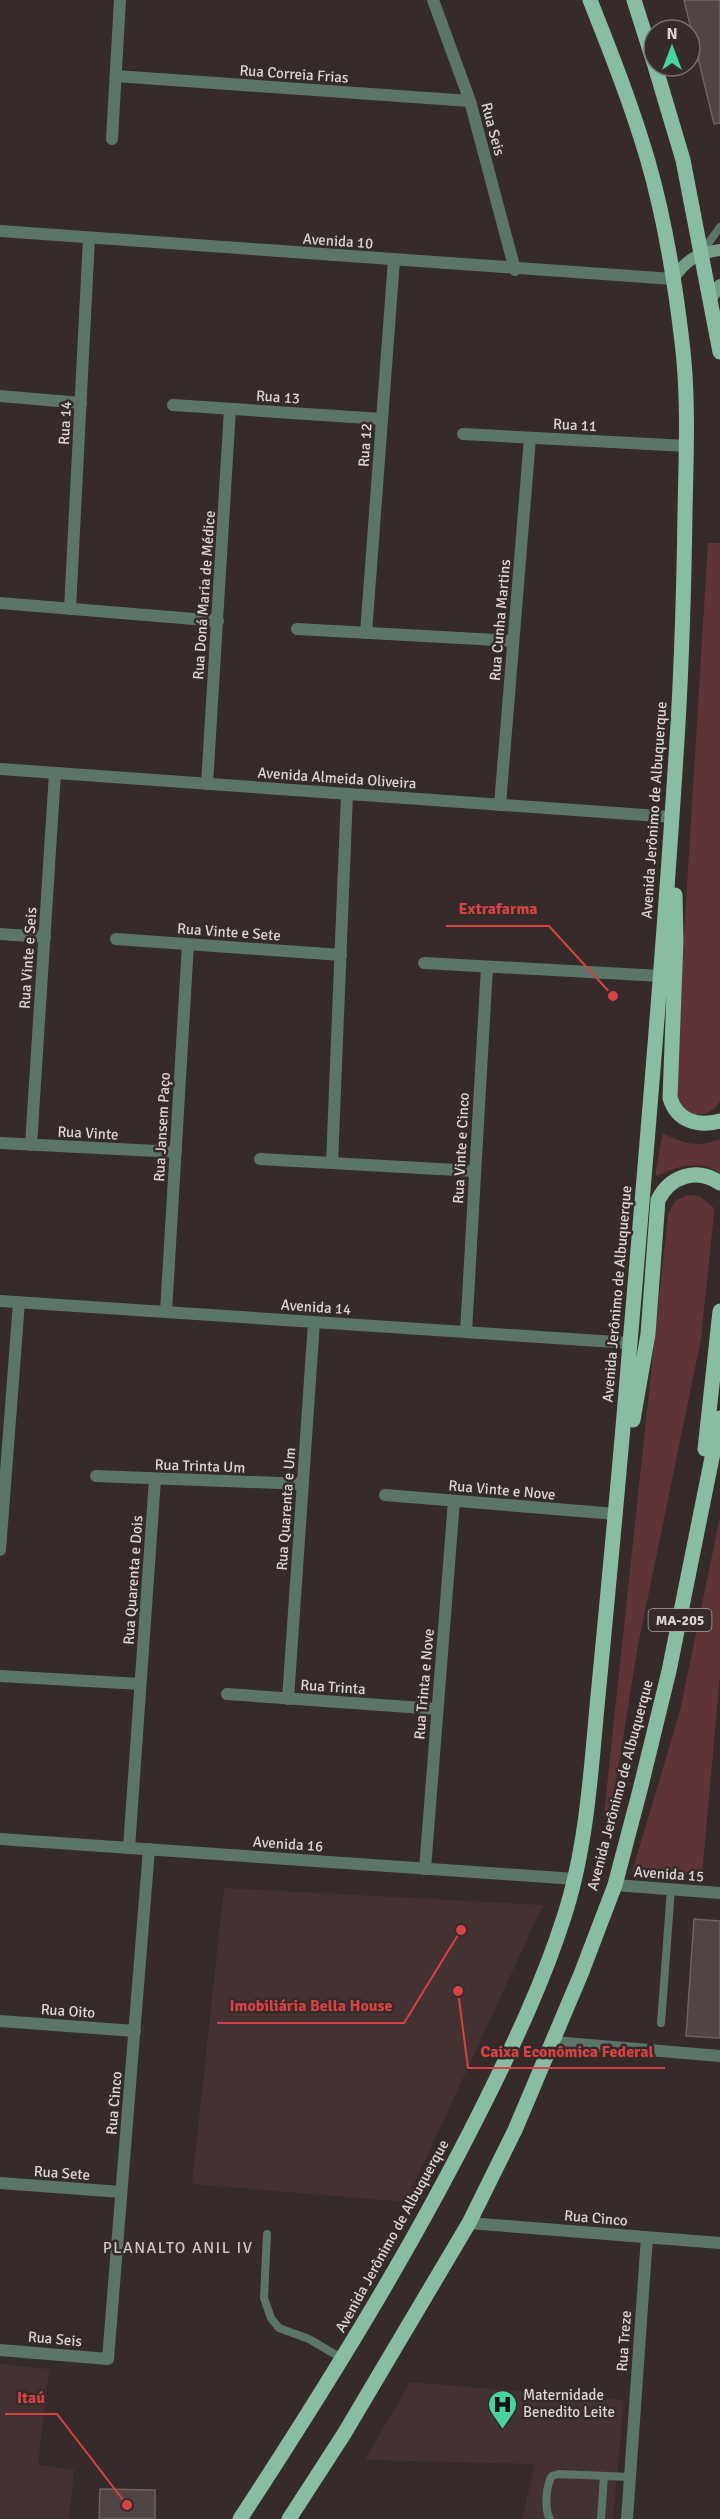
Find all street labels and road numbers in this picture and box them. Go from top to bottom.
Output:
street label: Rua Correia Frias [239,61,350,87]
street label: Rua Seis [477,100,509,158]
street label: Avenida 10 [302,230,374,252]
street label: Rua 13 [255,386,301,408]
street label: Rua 14 [55,401,75,445]
street label: Rua 11 [553,415,597,435]
street label: Rua 12 [354,422,376,468]
street label: Rua Doná Maria de Médice [189,510,219,680]
street label: Rua Cunha Martins [486,558,514,682]
street label: Avenida Jerônimo de Albuquerque [637,701,671,919]
street label: Avenida Almeida Oliveira [257,763,417,793]
street label: Rua Vinte e Seis [15,906,41,1009]
street label: Rua Vinte e Sete [177,919,281,945]
street label: Rua Jansem Paço [150,1072,174,1182]
street label: Rua Vinte e Cinco [449,1092,473,1204]
street label: Rua Vinte [57,1122,119,1144]
street label: Avenida Jerônimo de Albuquerque [599,1185,635,1403]
street label: Avenida 14 [280,1296,352,1318]
street label: Rua Quarenta e Um [273,1447,299,1571]
street label: Rua Trinta Um [154,1455,246,1477]
street label: Rua Vinte e Nove [448,1476,556,1504]
street label: Rua Quarenta e Dois [120,1514,147,1645]
road number: MA-205 [648,1609,712,1631]
street label: Rua Trinta e Nove [410,1628,438,1740]
street label: Rua Trinta [300,1676,366,1698]
street label: Avenida Jerônimo de Albuquerque [583,1678,657,1892]
street label: Avenida 16 [252,1833,324,1855]
street label: Avenida 15 [633,1863,705,1885]
street label: Rua Oito [40,2000,96,2022]
street label: Rua Cinco [102,2070,126,2136]
street label: Avenida Jerônimo de Albuquerque [331,2136,453,2336]
street label: Rua Sete [33,2162,91,2184]
street label: Rua Cinco [563,2206,629,2230]
street label: Rua Treze [613,2310,635,2372]
street label: Rua Seis [27,2328,83,2350]

